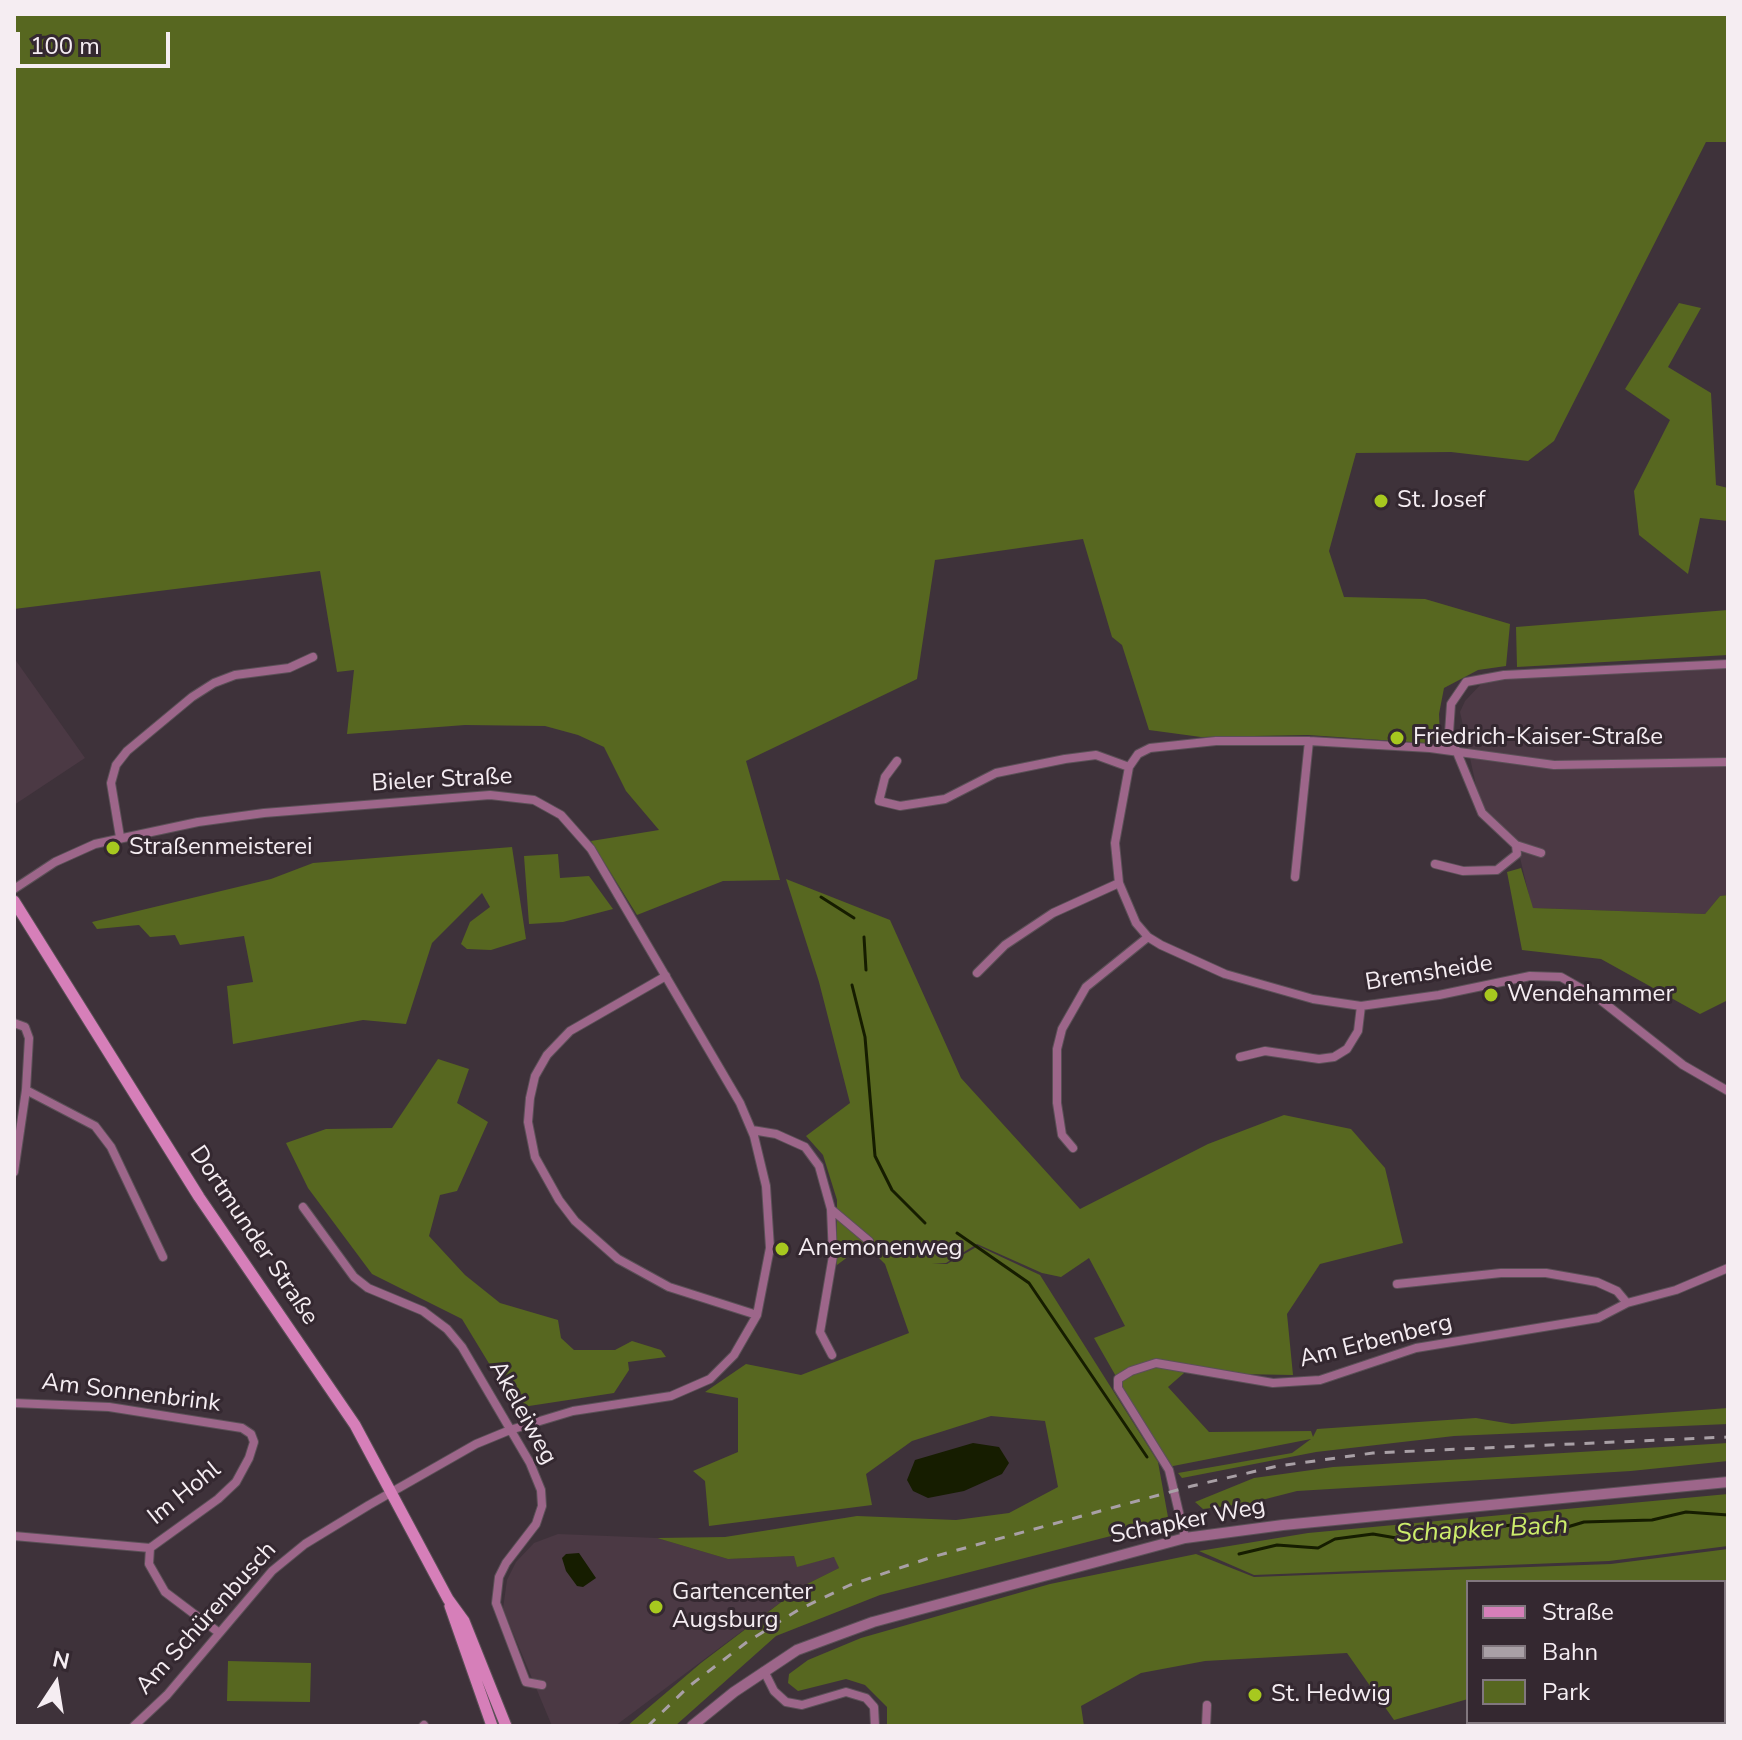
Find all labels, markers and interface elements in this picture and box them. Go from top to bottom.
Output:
scale bar [20,16,174,66]
text: 100 m [30,30,100,62]
place label: St. Josef [1397,487,1486,515]
marker: St. Josef [1372,492,1390,510]
place label: Friedrich-Kaiser-Straße [1413,724,1663,752]
marker: Friedrich-Kaiser-Straße [1388,729,1406,747]
street label: Bieler Straße [371,763,513,799]
place label: Straßenmeisterei [129,834,313,862]
marker: Straßenmeisterei [104,839,122,857]
street label: Bremsheide [1363,950,1495,998]
place label: Wendehammer [1507,981,1674,1009]
marker: Wendehammer [1482,986,1500,1004]
street label: Dortmunder Straße [182,1141,324,1331]
place label: Anemonenweg [798,1235,963,1263]
marker: Anemonenweg [773,1240,791,1258]
street label: Am Erbenberg [1297,1309,1455,1375]
street label: Akeleiweg [482,1356,562,1470]
street label: Am Sonnenbrink [40,1369,222,1419]
street label: Im Hohl [143,1456,227,1532]
street label: Schapker Weg [1108,1493,1268,1551]
water label: Schapker Bach [1395,1511,1569,1551]
street label: Am Schürenbusch [131,1537,283,1701]
place label: Gartencenter Augsburg [672,1579,813,1635]
legend [1466,1580,1726,1724]
text: Straße [1542,1596,1614,1628]
marker: Gartencenter Augsburg [647,1598,665,1616]
text: Bahn [1542,1636,1598,1668]
north arrow [16,1644,96,1724]
text: N [50,1644,72,1677]
text: Park [1542,1676,1590,1708]
place label: St. Hedwig [1271,1681,1391,1709]
marker: St. Hedwig [1246,1686,1264,1704]

